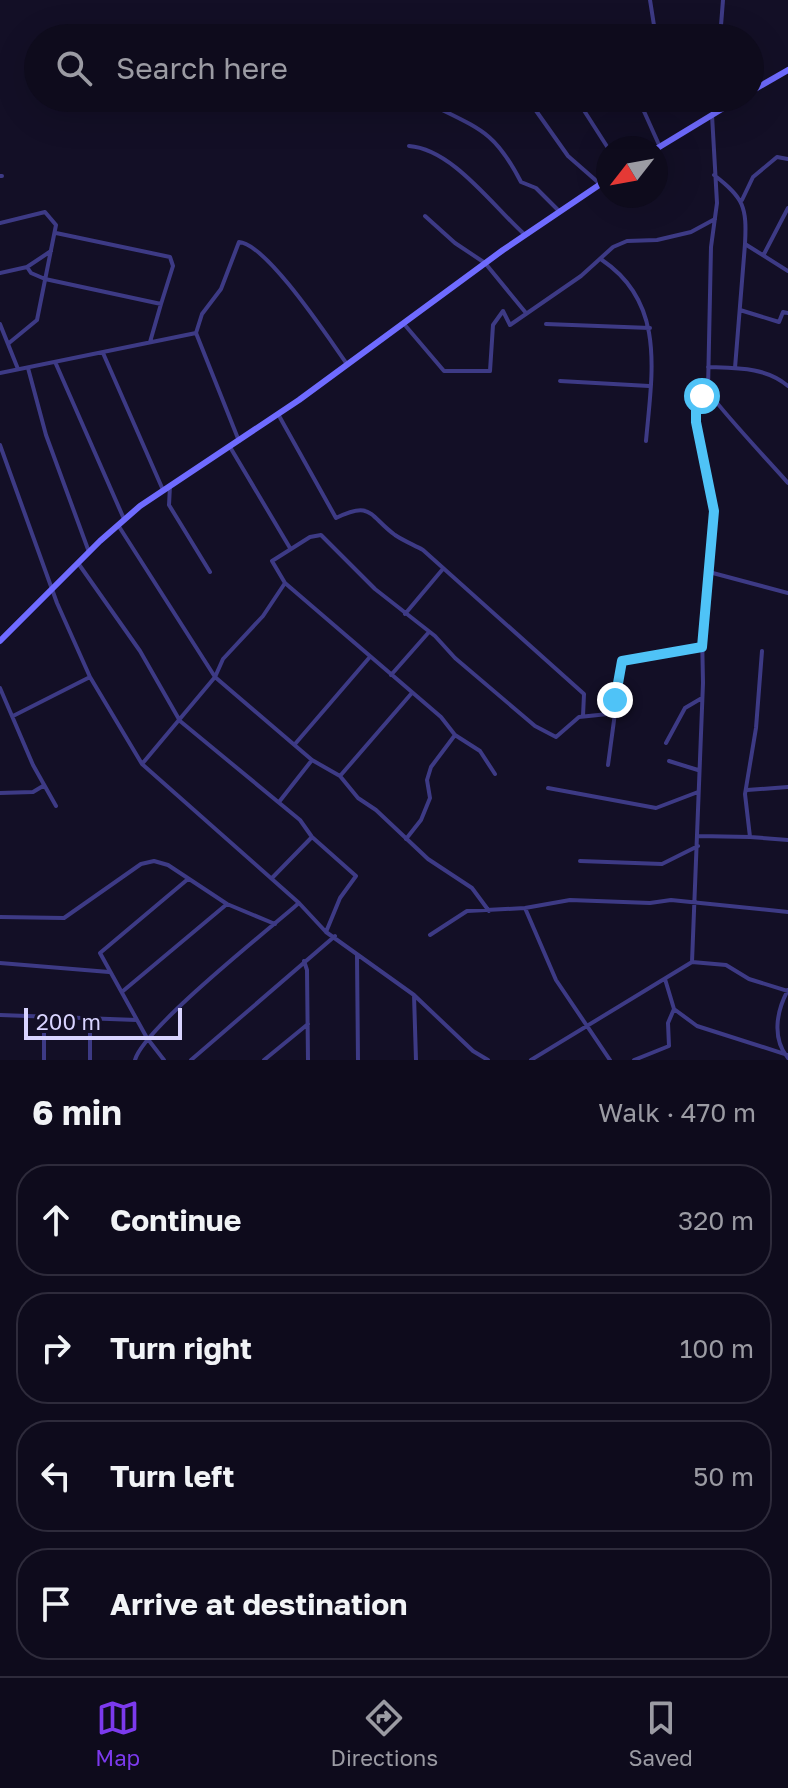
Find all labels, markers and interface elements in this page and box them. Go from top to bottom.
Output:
search box [24,24,764,112]
icon: search [52,46,96,90]
text: Search here [116,50,288,86]
north arrow [596,136,668,208]
route start [684,378,720,414]
route end [597,682,633,718]
scale bar [24,1004,182,1040]
text: 200 m [36,1008,101,1035]
text: 6 min [32,1092,122,1132]
text: Walk · 470 m [598,1097,756,1128]
icon: ahead [34,1198,78,1242]
text: Continue [110,1202,241,1238]
text: 320 m [678,1205,754,1236]
icon: right [34,1326,78,1370]
text: Turn right [110,1330,252,1366]
text: 100 m [680,1333,754,1364]
icon: left [34,1454,78,1498]
text: Turn left [110,1458,235,1494]
text: 50 m [693,1461,754,1492]
icon: arrive [34,1582,78,1626]
text: Arrive at destination [110,1586,407,1622]
tab: Map [95,1696,140,1771]
tab: Directions [331,1696,438,1771]
tab: Saved [629,1696,693,1771]

